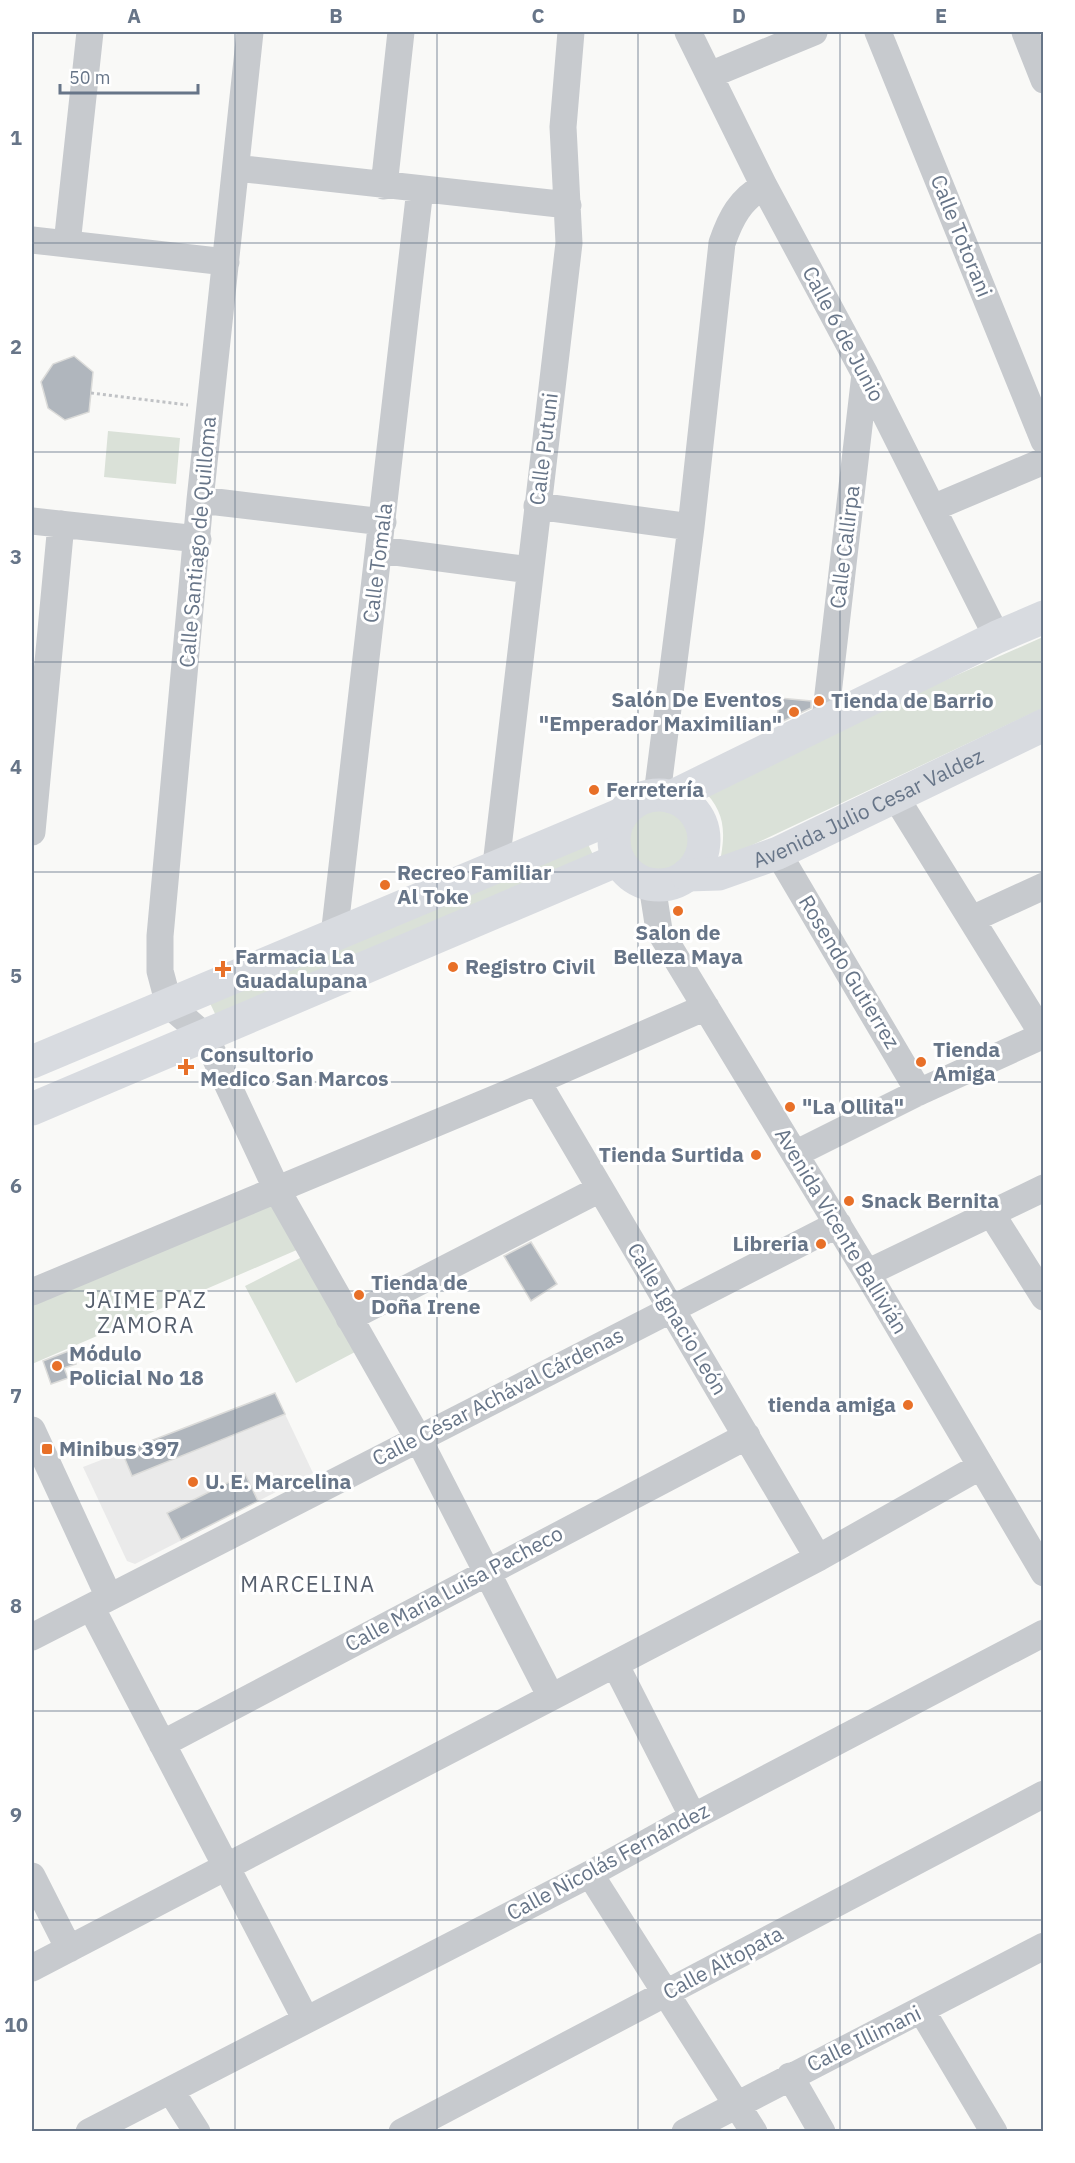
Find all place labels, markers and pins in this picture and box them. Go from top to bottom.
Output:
place label: Salón De Eventos "Emperador Maximilian" [539,685,782,737]
place label: Tienda de Barrio [831,686,994,714]
marker: Tienda de Barrio [812,694,826,708]
marker: Salón De Eventos "Emperador Maximilian" [787,705,801,719]
place label: Ferretería [606,775,704,803]
marker: Ferretería [587,783,601,797]
place label: Recreo Familiar Al Toke [397,858,552,910]
marker: Recreo Familiar Al Toke [378,878,392,892]
marker: Salon de Belleza Maya [671,904,685,918]
place label: Salon de Belleza Maya [613,918,743,970]
place label: Farmacia La Guadalupana [235,942,367,994]
place label: Registro Civil [465,952,595,980]
marker: Registro Civil [446,960,460,974]
marker: Farmacia La Guadalupana [216,962,230,976]
place label: Tienda Amiga [933,1035,1000,1087]
place label: Consultorio Medico San Marcos [200,1040,389,1092]
marker: Tienda Amiga [914,1055,928,1069]
marker: Consultorio Medico San Marcos [177,1058,195,1076]
place label: "La Ollita" [802,1092,904,1120]
marker: "La Ollita" [783,1100,797,1114]
place label: Tienda Surtida [599,1140,744,1168]
marker: Tienda Surtida [749,1148,763,1162]
place label: Snack Bernita [861,1186,999,1214]
marker: Snack Bernita [842,1194,856,1208]
place label: Libreria [732,1229,809,1257]
marker: Libreria [814,1237,828,1251]
place label: Tienda de Doña Irene [371,1268,481,1320]
marker: Tienda de Doña Irene [352,1288,366,1302]
place label: Módulo Policial No 18 [69,1339,204,1391]
marker: Módulo Policial No 18 [50,1359,64,1373]
place label: tienda amiga [768,1390,896,1418]
marker: tienda amiga [901,1398,915,1412]
place label: Minibus 397 [59,1434,179,1462]
marker: Minibus 397 [40,1442,54,1456]
place label: U. E. Marcelina [205,1467,351,1495]
marker: U. E. Marcelina [186,1475,200,1489]

